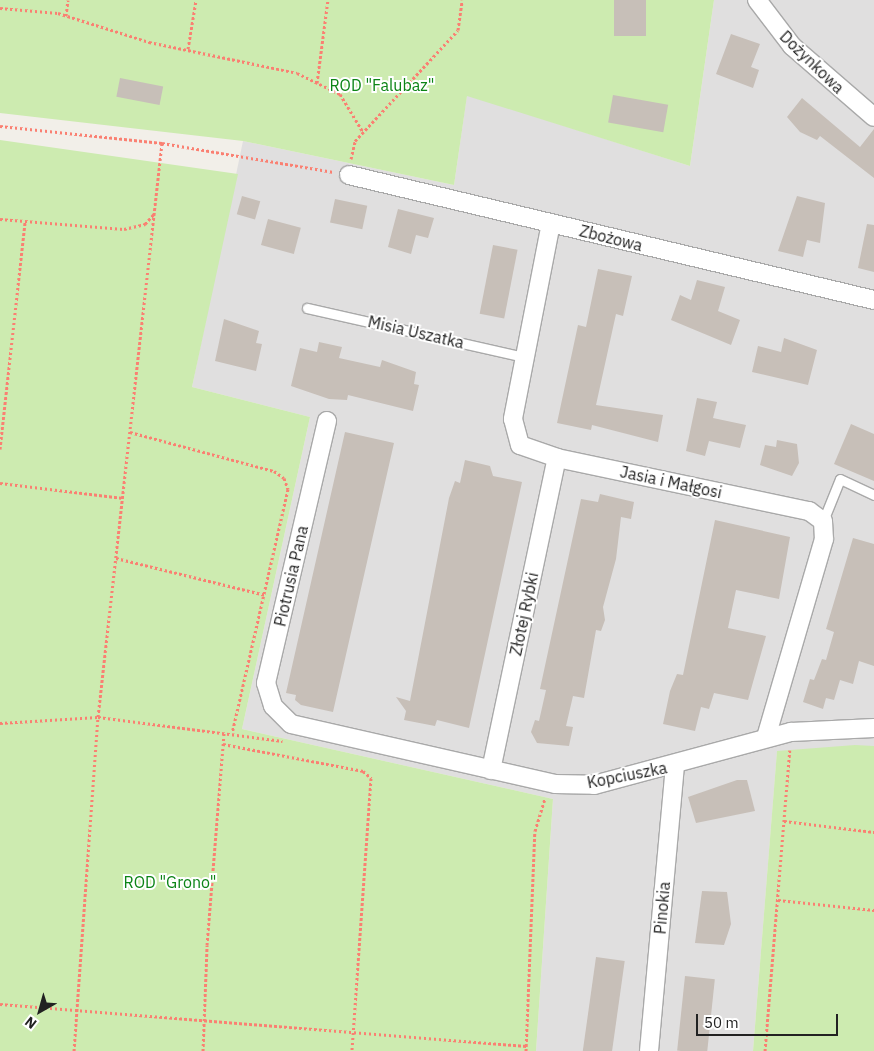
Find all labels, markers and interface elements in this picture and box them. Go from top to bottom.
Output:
street label: Dożynkowa [776,27,848,97]
park label: ROD "Falubaz" [329,75,435,95]
street label: Zbożowa [577,221,645,255]
street label: Misia Uszatka [366,312,466,352]
street label: Jasia i Małgosi [618,462,724,502]
street label: Piotrusia Pana [270,524,312,628]
street label: Złotej Rybki [506,571,542,657]
street label: Kopciuszka [585,758,669,792]
park label: ROD "Grono" [124,872,216,892]
street label: Pinokia [650,881,674,935]
north arrow [15,986,65,1036]
scale bar [699,1004,842,1036]
text: N [21,1013,40,1033]
text: 50 m [704,1013,739,1032]

